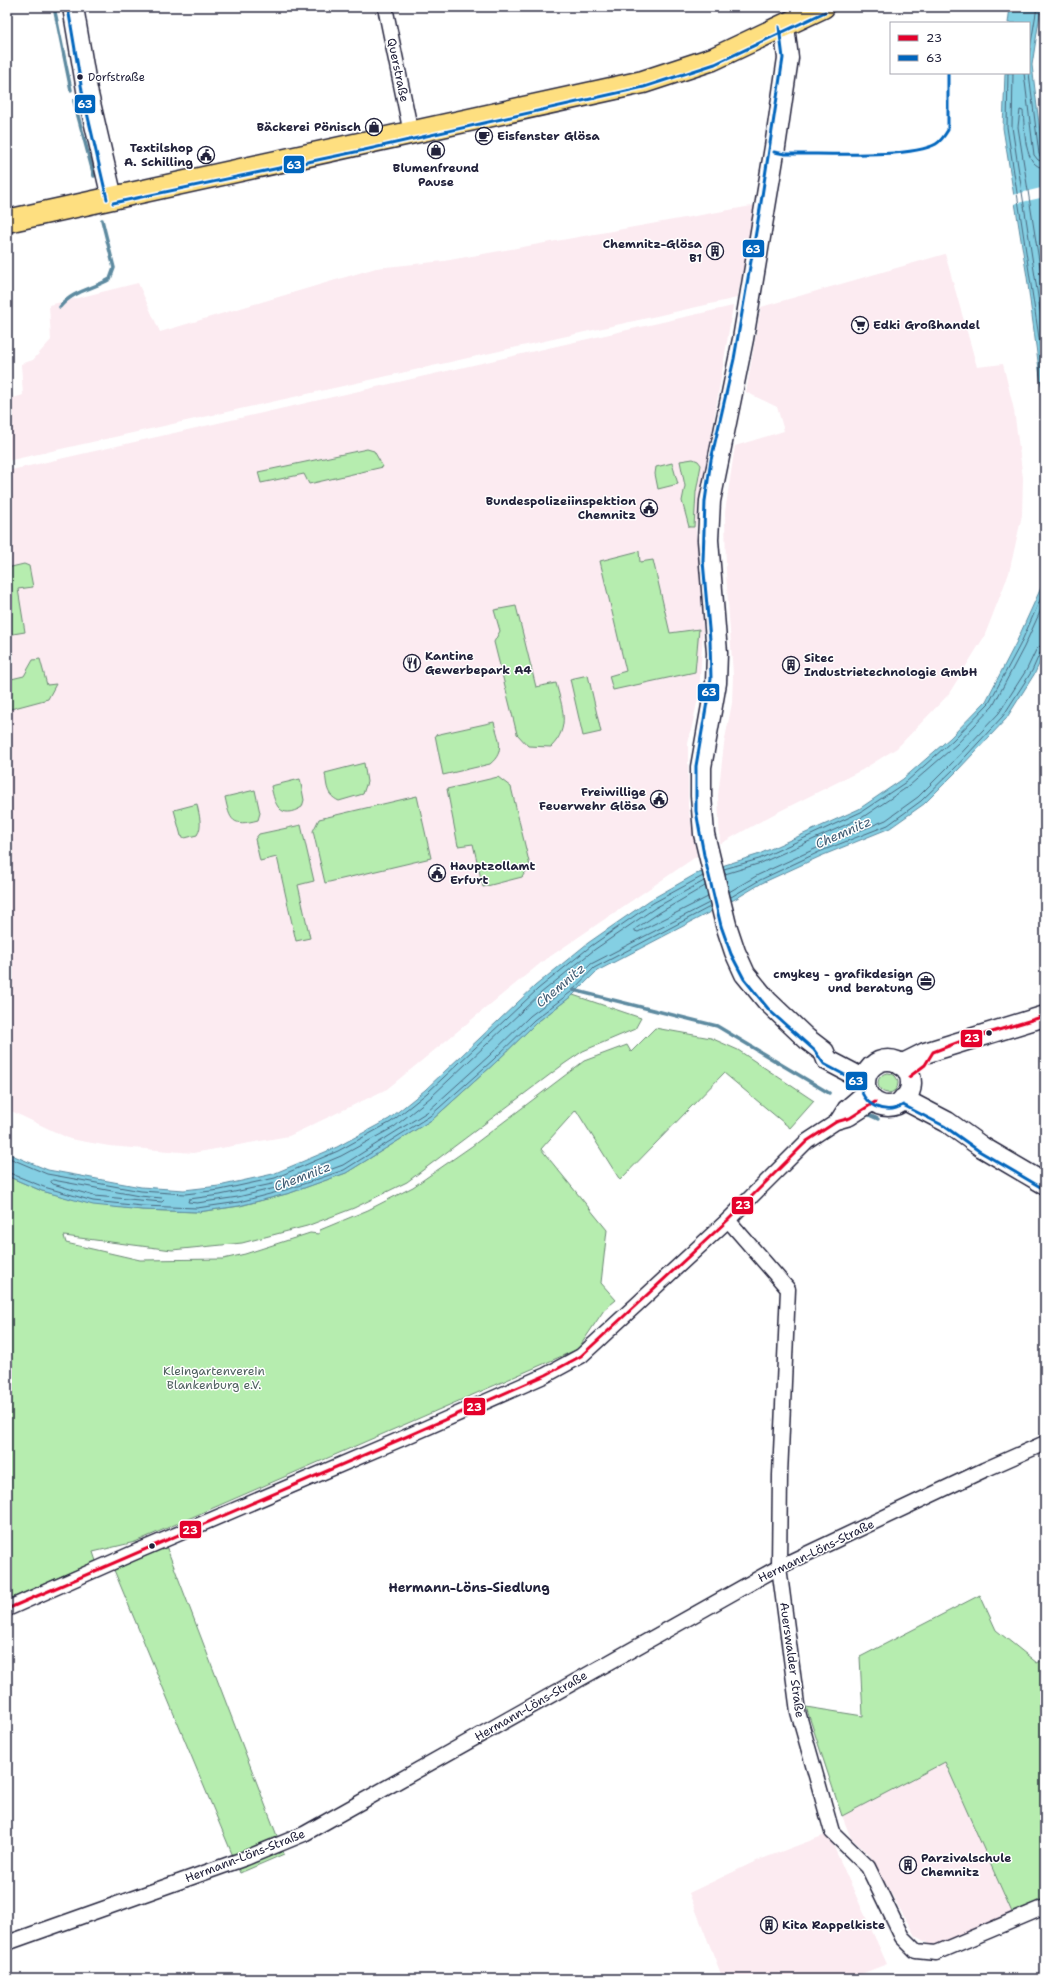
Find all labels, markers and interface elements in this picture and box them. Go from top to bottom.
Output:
legend [890,22,1030,74]
text: 23 [926,30,942,46]
street label: Querstraße [383,37,413,104]
text: 63 [926,50,942,66]
place label: Dorfstraße [88,70,145,85]
marker: Dorfstraße [75,72,85,82]
line badge: 63 [74,94,96,114]
text: 63 [77,97,93,112]
shop icon: Bäckerei Pönisch [364,117,384,137]
place label: Bäckerei Pönisch [257,119,361,135]
cafe icon: Eisfenster Glösa [474,126,494,146]
place label: Eisfenster Glösa [497,128,601,144]
place label: Textilshop A. Schilling [124,140,193,170]
shop icon: Blumenfreund Pause [426,140,446,160]
public building icon: Textilshop A. Schilling [196,145,216,165]
line badge: 63 [283,155,305,174]
text: 63 [286,158,302,173]
place label: Blumenfreund Pause [393,160,479,190]
place label: Chemnitz-Glösa B1 [603,236,703,266]
line badge: 63 [742,239,765,258]
building icon: Chemnitz-Glösa B1 [705,241,725,261]
text: 63 [745,242,761,257]
supermarket icon: Edki Großhandel [850,315,870,335]
place label: Edki Großhandel [873,317,980,333]
place label: Bundespolizeiinspektion Chemnitz [486,493,636,523]
public building icon: Bundespolizeiinspektion Chemnitz [639,498,659,518]
place label: Kantine Gewerbepark A4 [425,648,532,678]
place label: Sitec Industrietechnologie GmbH [804,650,978,680]
restaurant icon: Kantine Gewerbepark A4 [402,653,422,673]
building icon: Sitec Industrietechnologie GmbH [781,655,801,675]
line badge: 63 [697,683,720,702]
text: 63 [701,685,717,700]
place label: Freiwillige Feuerwehr Glösa [539,784,647,814]
public building icon: Freiwillige Feuerwehr Glösa [649,789,669,809]
water label: Chemnitz [813,813,874,852]
place label: Hauptzollamt Erfurt [450,858,535,888]
public building icon: Hauptzollamt Erfurt [427,863,447,883]
water label: Chemnitz [532,960,589,1011]
place label: cmykey - grafikdesign und beratung [773,966,913,996]
office icon: cmykey - grafikdesign und beratung [916,971,936,991]
unlabelled marker [984,1028,994,1038]
line badge: 23 [960,1029,983,1048]
text: 23 [964,1031,980,1046]
line badge: 63 [845,1071,868,1091]
text: 63 [848,1074,864,1089]
water label: Chemnitz [271,1158,333,1195]
line badge: 23 [731,1196,754,1215]
text: 23 [735,1198,751,1213]
park label: Kleingartenverein Blankenburg e.V. [163,1363,265,1393]
line badge: 23 [463,1397,486,1416]
text: 23 [466,1400,482,1415]
street label: Hermann-Löns-Straße [755,1516,877,1586]
line badge: 23 [179,1520,202,1539]
text: 23 [182,1523,198,1538]
unlabelled marker [147,1541,157,1551]
district label: Hermann-Löns-Siedlung [388,1579,550,1596]
street label: Auerswalder Straße [776,1601,808,1719]
street label: Hermann-Löns-Straße [472,1667,590,1745]
street label: Hermann-Löns-Straße [183,1826,308,1886]
place label: Parzivalschule Chemnitz [921,1850,1011,1880]
building icon: Parzivalschule Chemnitz [898,1855,918,1875]
building icon: Kita Rappelkiste [759,1915,779,1935]
place label: Kita Rappelkiste [782,1917,885,1933]

